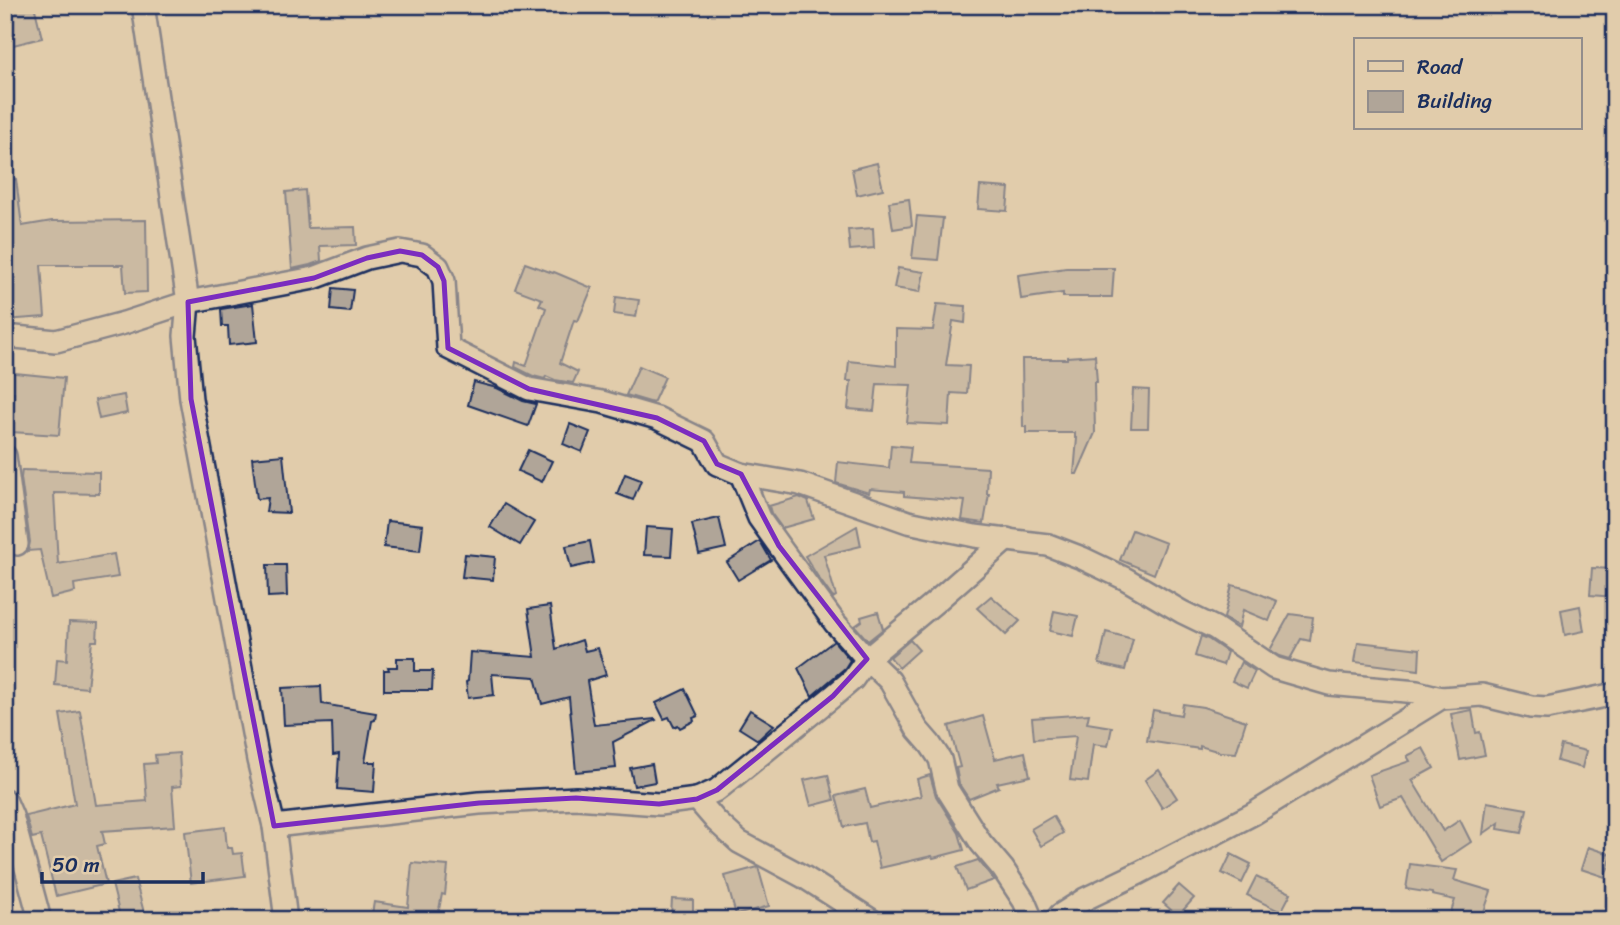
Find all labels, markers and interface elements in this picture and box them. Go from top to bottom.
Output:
legend [1354,38,1582,130]
text: Road [1417,48,1464,86]
text: Building [1417,82,1493,120]
scale bar [42,841,203,885]
text: 50 m [52,846,100,884]

